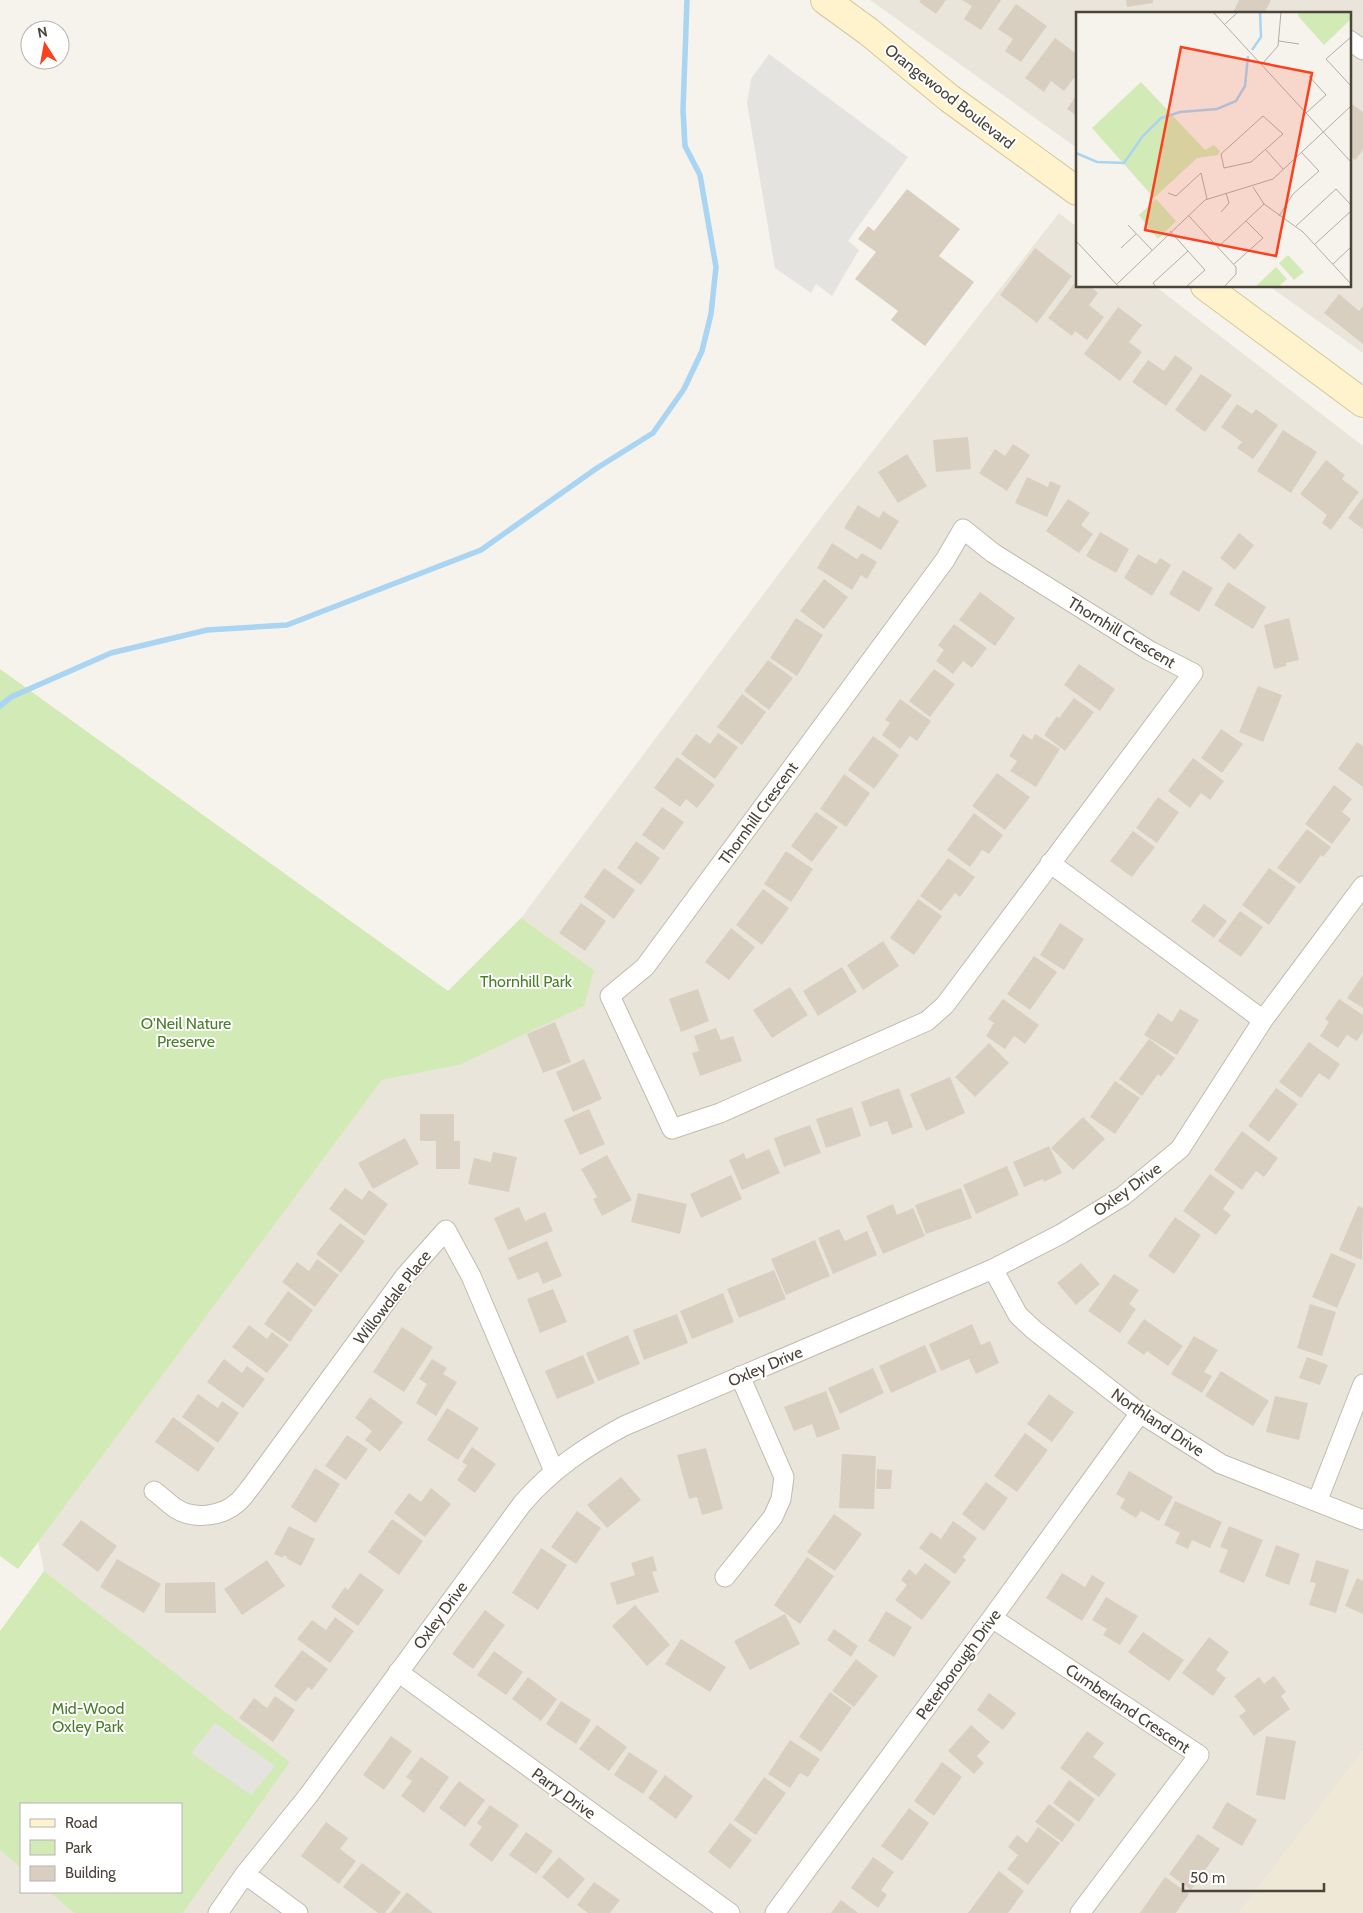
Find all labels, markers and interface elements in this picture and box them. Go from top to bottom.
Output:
inset map [1076,12,1350,288]
north arrow [20,20,70,70]
text: N [36,22,49,42]
street label: Orangewood Boulevard [881,40,1018,153]
street label: Thornhill Crescent [1065,593,1179,672]
street label: Thornhill Crescent [715,758,802,868]
park label: Thornhill Park [480,972,573,991]
park label: O'Neil Nature Preserve [141,1014,231,1051]
street label: Oxley Drive [1090,1158,1165,1220]
street label: Willowdale Place [350,1247,435,1348]
street label: Oxley Drive [725,1342,805,1391]
street label: Northland Drive [1108,1384,1208,1460]
street label: Oxley Drive [409,1578,471,1653]
street label: Peterborough Drive [912,1605,1005,1723]
street label: Cumberland Crescent [1062,1660,1194,1757]
park label: Mid-Wood Oxley Park [52,1699,125,1736]
street label: Parry Drive [528,1764,599,1823]
legend [20,1803,182,1893]
text: Road [65,1814,98,1832]
text: Park [65,1839,92,1857]
scale bar [1183,1860,1324,1892]
text: Building [65,1864,116,1882]
text: 50 m [1190,1869,1225,1887]

